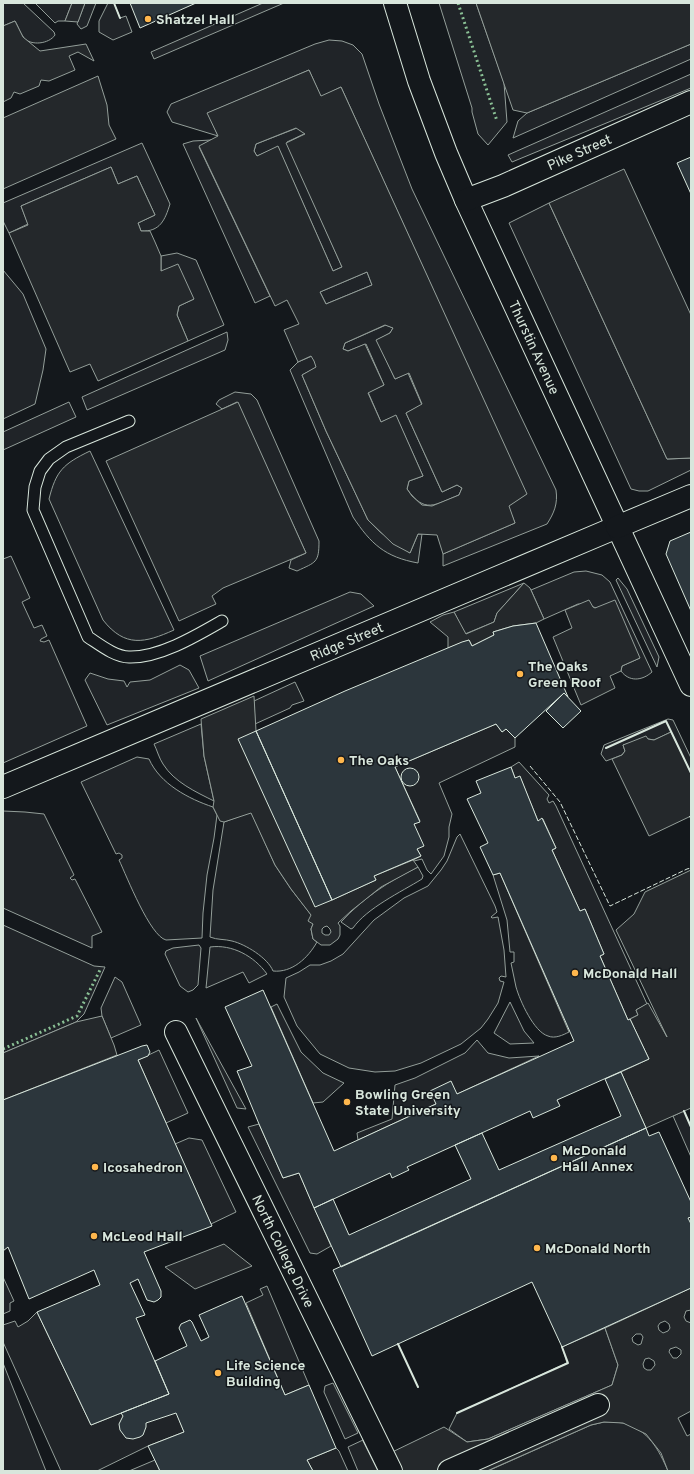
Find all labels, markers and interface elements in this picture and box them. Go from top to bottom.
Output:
place label: Shatzel Hall [156,12,235,29]
marker: Shatzel Hall [143,14,153,24]
street label: Pike Street [545,132,615,175]
street label: Thurstin Avenue [504,298,562,398]
street label: Ridge Street [308,620,386,666]
place label: The Oaks Green Roof [528,659,601,692]
marker: The Oaks Green Roof [515,669,525,679]
place label: The Oaks [349,753,409,770]
marker: The Oaks [336,755,346,765]
place label: McDonald Hall [583,966,677,983]
marker: McDonald Hall [570,968,580,978]
place label: Bowling Green State University [355,1087,461,1120]
marker: Bowling Green State University [342,1097,352,1107]
place label: McDonald Hall Annex [562,1143,633,1176]
marker: McDonald Hall Annex [549,1153,559,1163]
place label: Icosahedron [103,1160,183,1177]
marker: Icosahedron [90,1162,100,1172]
street label: North College Drive [247,1193,317,1311]
place label: McLeod Hall [102,1229,183,1246]
marker: McLeod Hall [89,1231,99,1241]
place label: McDonald North [545,1241,650,1258]
marker: McDonald North [532,1243,542,1253]
place label: Life Science Building [226,1358,306,1391]
marker: Life Science Building [213,1368,223,1378]

